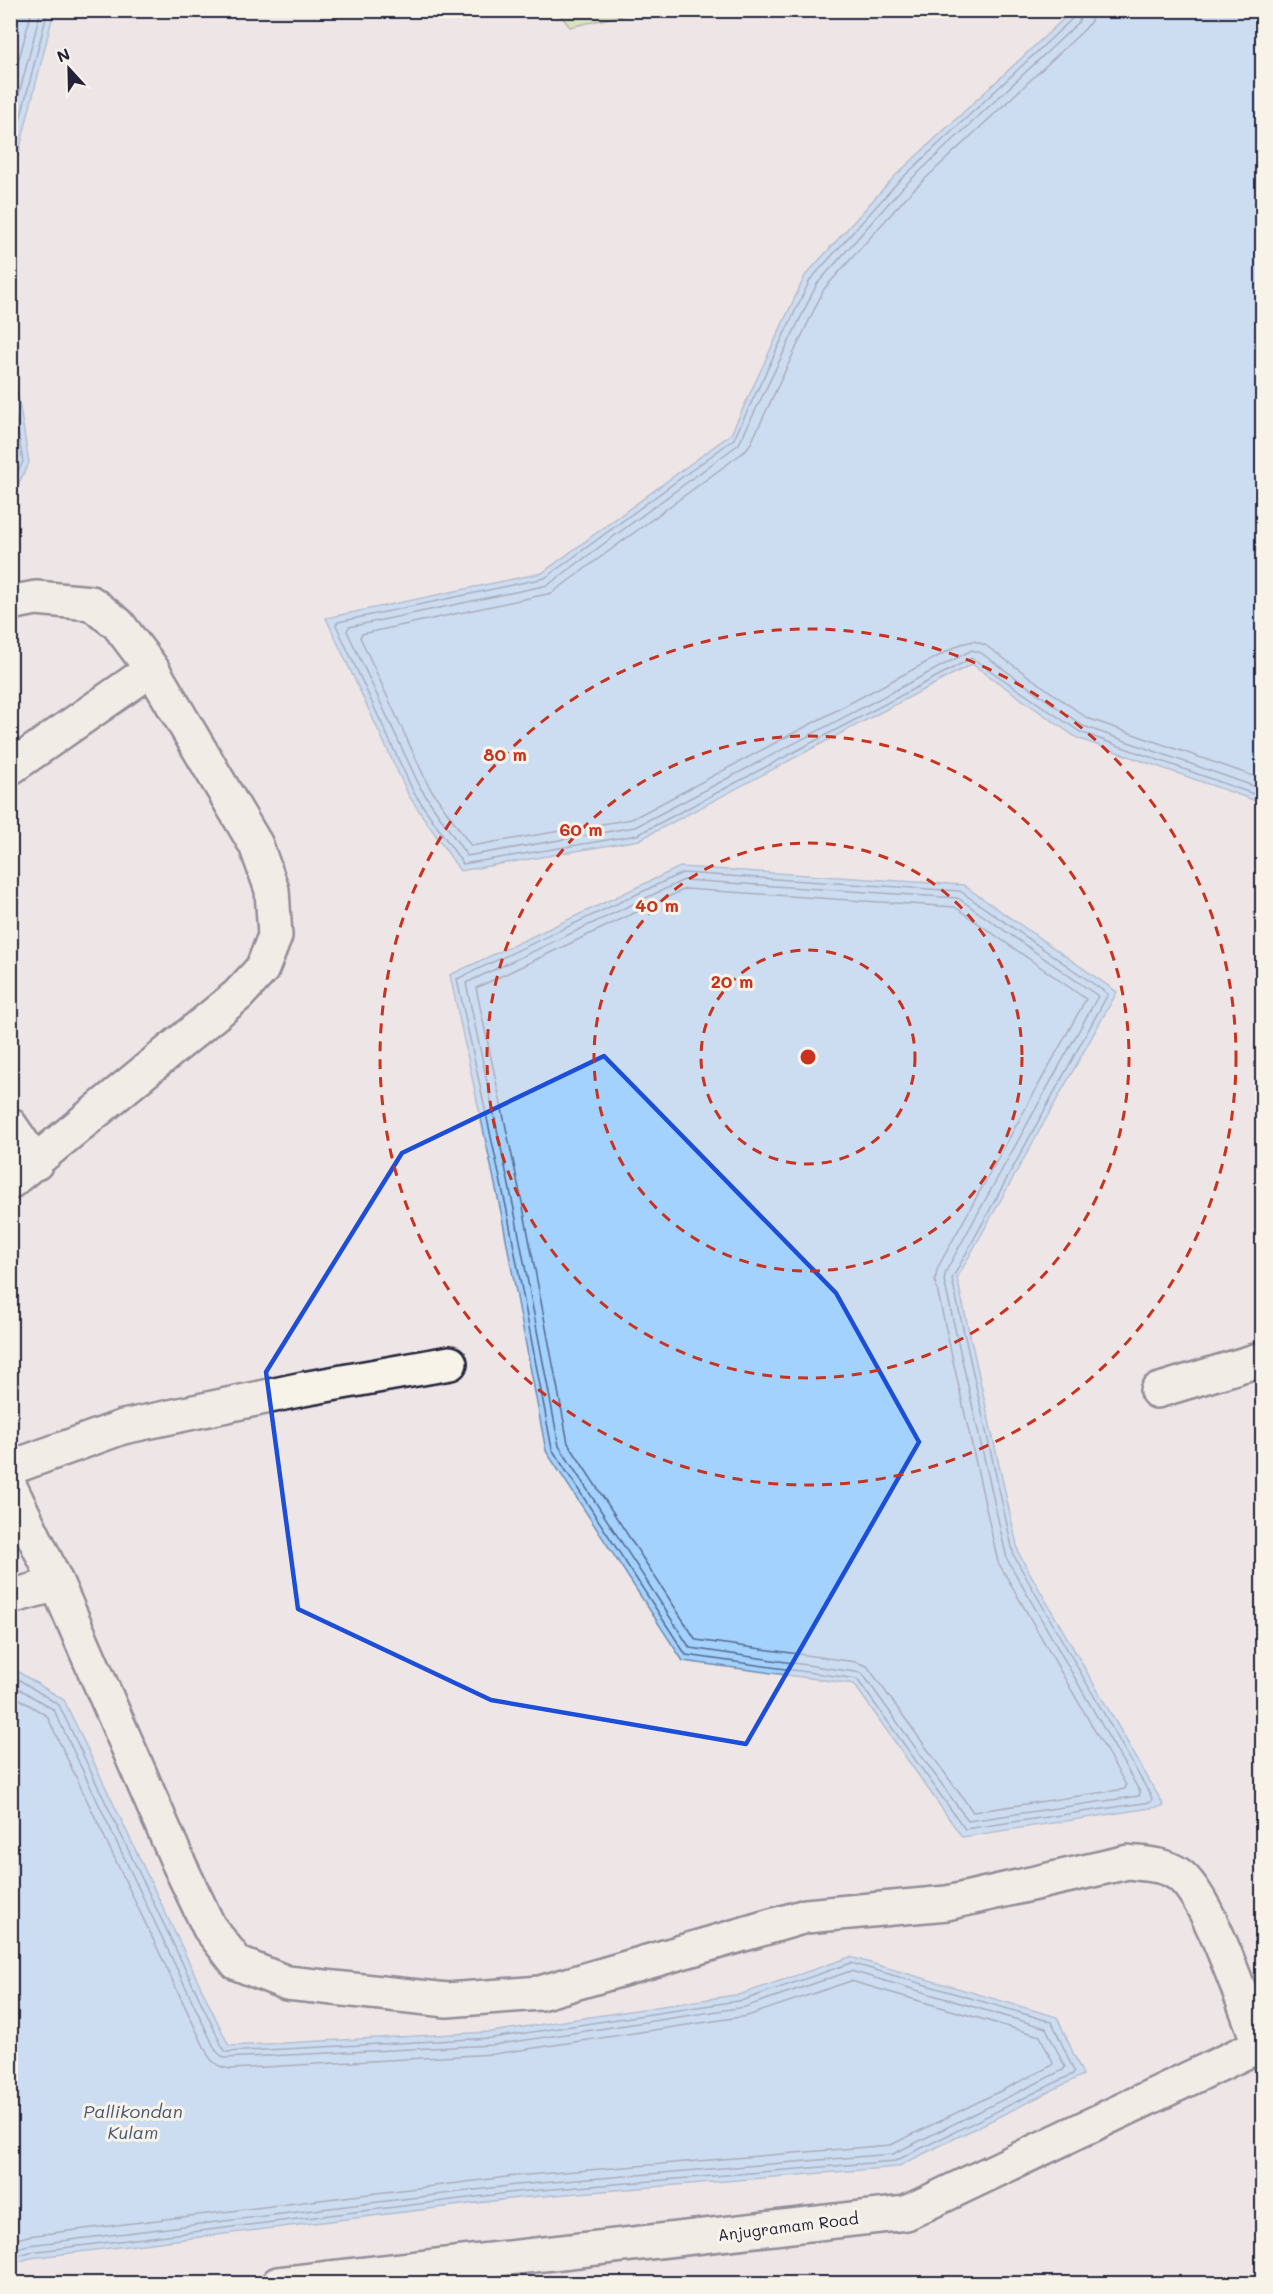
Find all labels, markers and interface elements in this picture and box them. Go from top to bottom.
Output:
north arrow [39,39,99,99]
text: N [54,43,73,67]
text: 80 m [483,742,527,766]
text: 60 m [559,817,603,841]
text: 40 m [635,893,679,917]
text: 20 m [711,969,753,993]
centre of rings [798,1047,818,1067]
water label: Pallikondan Kulam [83,2099,183,2144]
street label: Anjugramam Road [716,2207,860,2245]

